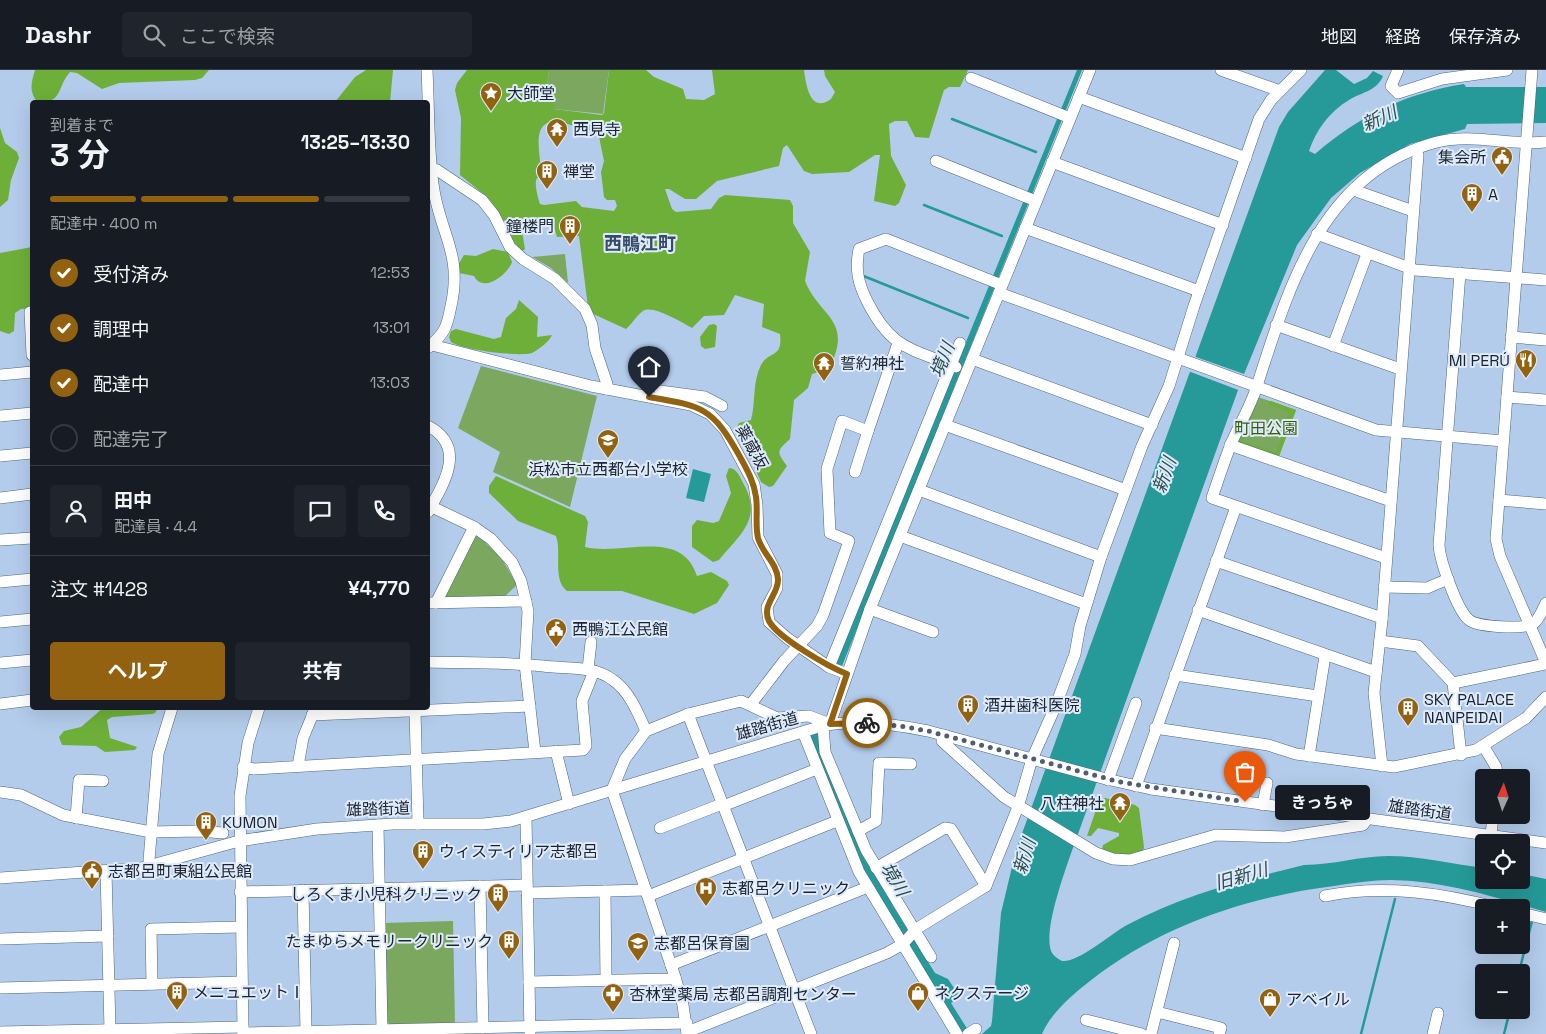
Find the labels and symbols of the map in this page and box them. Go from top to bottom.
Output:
place icon: 大師堂 [479,81,503,112]
place label: 大師堂 [507,83,555,104]
water label: 新川 [1358,99,1402,136]
temple icon: 西見寺 [545,117,569,148]
place label: 西見寺 [573,119,621,140]
public building icon: 集会所 [1490,145,1514,176]
place label: 集会所 [1438,147,1486,168]
building icon: 禅堂 [535,159,559,190]
place label: 禅堂 [563,161,595,182]
building icon: A [1460,182,1484,213]
place label: A [1488,184,1498,205]
building icon: 鐘楼門 [558,214,582,245]
place label: 鐘楼門 [506,216,554,237]
district label: 西鴨江町 [604,232,676,255]
water label: 境川 [925,337,960,381]
pin [628,346,670,397]
restaurant icon: MI PERÚ [1514,348,1538,379]
place label: MI PERÚ [1449,350,1510,371]
temple icon: 誓約神社 [812,351,836,382]
place label: 誓約神社 [840,353,904,374]
park label: 町田公園 [1234,418,1298,439]
street label: 薬蔵坂 [731,421,773,473]
school or university icon: 浜松市立西都台小学校 [596,428,620,459]
water label: 新川 [1147,452,1182,496]
place label: 浜松市立西都台小学校 [528,459,688,480]
public building icon: 西鴨江公民館 [544,617,568,648]
place label: 西鴨江公民館 [572,619,668,640]
place label: SKY PALACE NANPEIDAI [1424,689,1514,728]
building icon: 酒井歯科医院 [956,693,980,724]
place label: 酒井歯科医院 [984,695,1080,716]
building icon: SKY PALACE NANPEIDAI [1396,696,1420,727]
courier [842,698,892,748]
street label: 雄踏街道 [733,707,801,745]
pin [1224,751,1266,802]
north arrow [1475,769,1530,824]
callout: きっちゃ [1275,784,1370,820]
temple icon: 八柱神社 [1108,791,1132,822]
place label: 八柱神社 [1040,793,1104,814]
street label: 雄踏街道 [1387,795,1453,825]
street label: 雄踏街道 [346,797,410,821]
building icon: KUMON [194,810,218,841]
place label: KUMON [222,812,278,833]
water label: 新川 [1008,834,1041,877]
building icon: ウィスティリア志都呂 [411,839,435,870]
place label: ウィスティリア志都呂 [439,841,598,862]
water label: 旧新川 [1212,857,1272,894]
water label: 境川 [876,858,915,902]
public building icon: 志都呂町東組公民館 [80,859,104,890]
place label: 志都呂町東組公民館 [108,861,252,882]
hospital icon: 志都呂クリニック [694,876,718,907]
place label: 志都呂クリニック [722,878,850,899]
building icon: しろくま小児科クリニック [486,882,510,913]
place label: しろくま小児科クリニック [290,884,482,905]
building icon: たまゆらメモリークリニック [497,929,521,960]
place label: たまゆらメモリークリニック [285,931,493,952]
school or university icon: 志都呂保育園 [626,931,650,962]
place label: 志都呂保育園 [654,933,750,954]
building icon: メニュエットⅠ [165,980,189,1011]
shop icon: ネクステージ [906,981,930,1012]
place label: メニュエットⅠ [193,982,305,1003]
pharmacy icon: 杏林堂薬局 志都呂調剤センター [601,982,625,1013]
place label: ネクステージ [934,983,1029,1004]
place label: 杏林堂薬局 志都呂調剤センター [629,984,857,1005]
shop icon: アベイル [1258,987,1282,1018]
place label: アベイル [1286,989,1350,1010]

